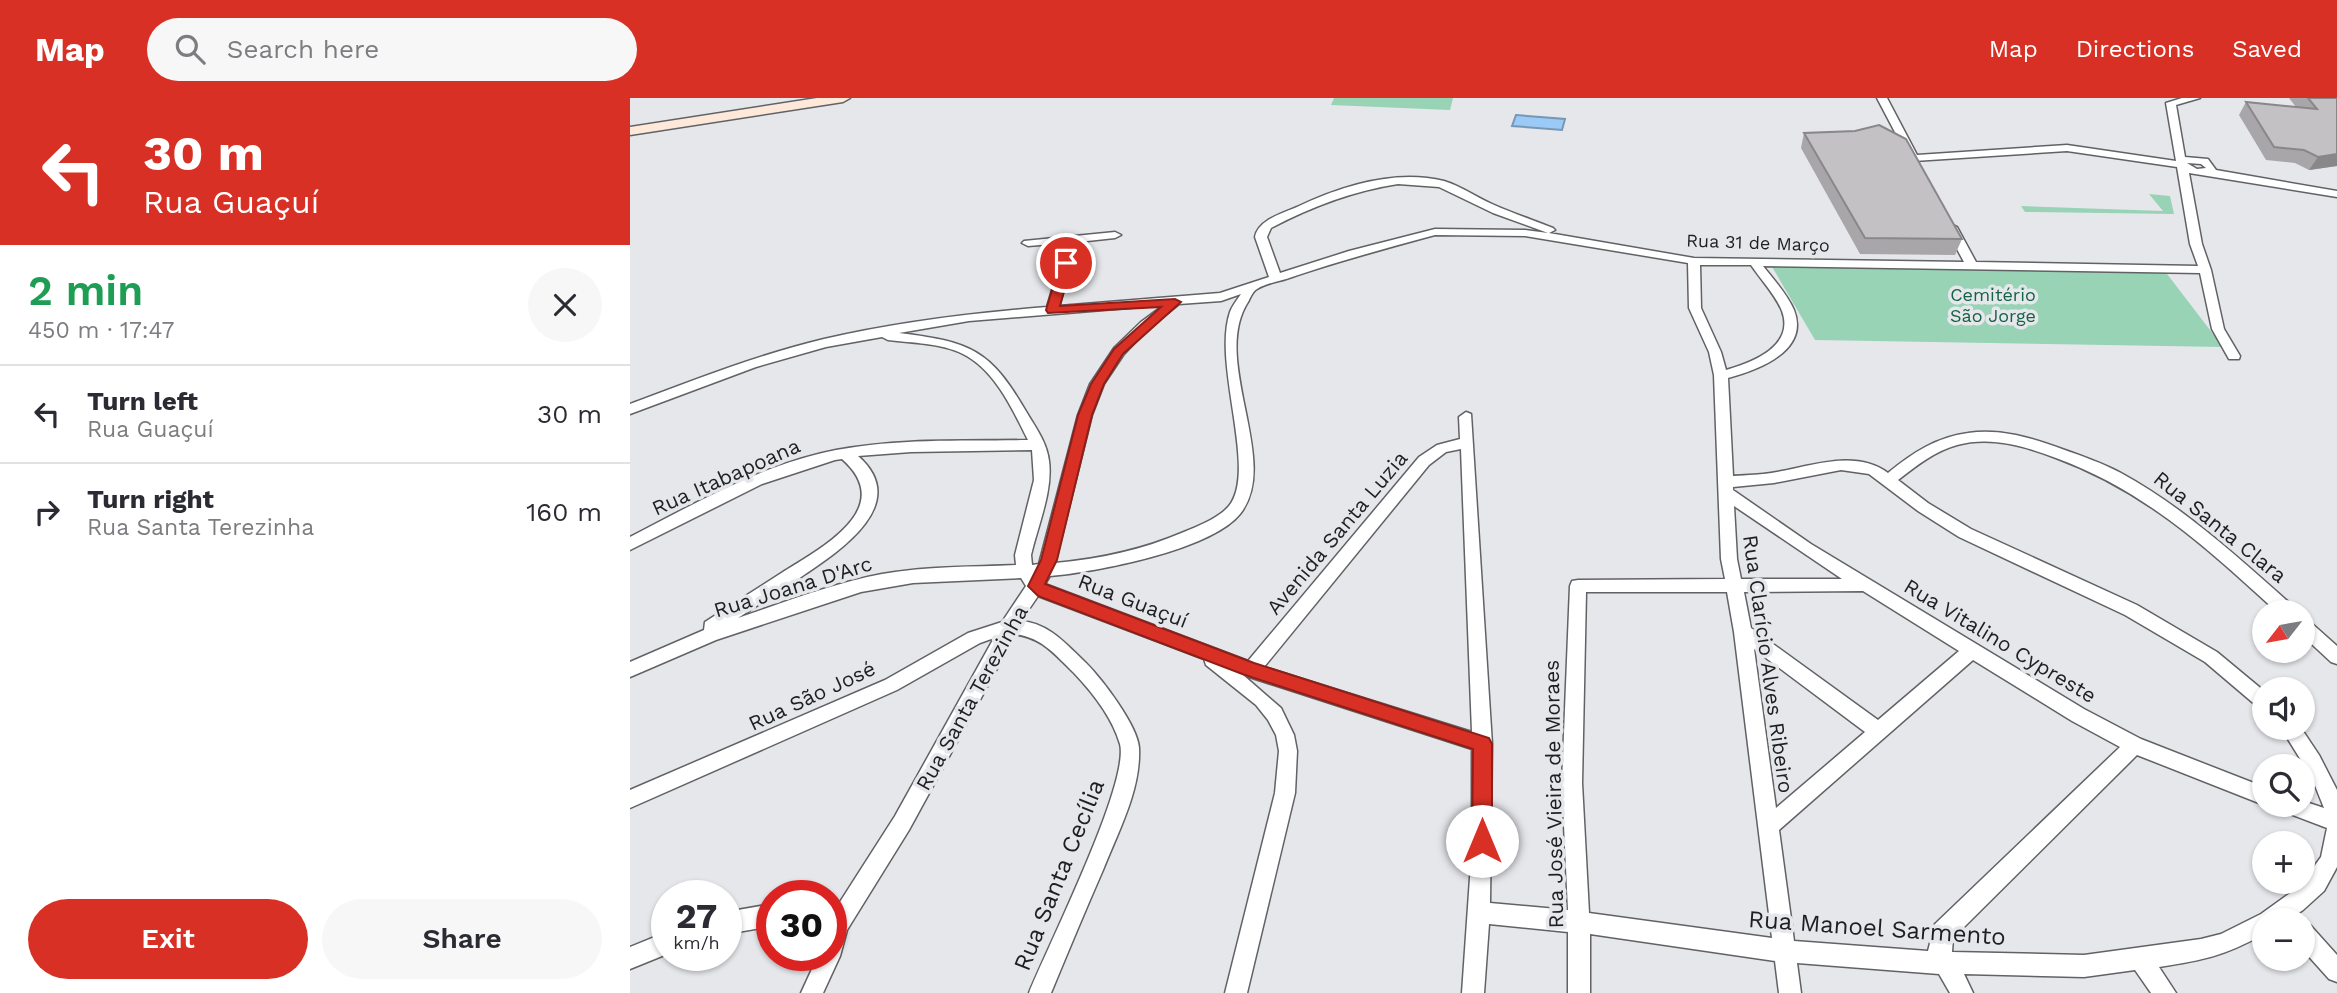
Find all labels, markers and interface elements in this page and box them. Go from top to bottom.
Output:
search box [147,18,637,81]
text: Map [35,30,105,69]
icon: search [171,30,209,68]
text: Search here [227,34,379,64]
text: Map [1989,35,2038,63]
text: Directions [2076,35,2194,63]
text: Saved [2232,35,2302,63]
text: 30 m [143,124,264,182]
icon: left [28,126,119,217]
text: Rua Guaçuí [143,183,319,221]
street label: Rua 31 de Março [1686,230,1830,256]
pin [1036,233,1096,293]
icon: arrive [1047,244,1085,282]
text: 2 min [28,266,143,315]
button: close [528,268,602,342]
park label: Cemitério São Jorge [1950,284,2036,326]
text: 450 m · 17:47 [28,317,174,344]
text: Turn left [87,386,198,416]
icon: left [28,395,66,433]
text: 30 m [537,399,602,429]
text: Rua Guaçuí [87,416,214,443]
street label: Rua Itabapoana [648,433,804,520]
street label: Avenida Santa Luzia [1261,446,1412,620]
street label: Rua Santa Clara [2149,465,2292,588]
text: Turn right [87,484,214,514]
icon: right [28,493,66,531]
text: 160 m [526,497,602,527]
text: Rua Santa Terezinha [87,514,314,541]
street label: Rua Clarício Alves Ribeiro [1738,533,1799,795]
street label: Rua Joana D'Arc [711,551,875,622]
street label: Rua Guaçuí [1075,568,1192,633]
street label: Rua Vitalino Cypreste [1900,573,2101,708]
north arrow [2252,600,2315,663]
map controls [2252,600,2315,971]
street label: Rua Santa Terezinha [910,601,1033,795]
street label: Rua São José [744,655,879,736]
street label: Rua José Vieira de Moraes [1539,660,1568,929]
button: sound [2252,677,2315,740]
button: search [2252,754,2315,817]
street label: Rua Santa Cecília [1008,775,1110,975]
position arrow [1445,804,1519,878]
button: + [2252,831,2315,894]
speed limit sign: 30 [756,880,847,971]
text: 27 [676,895,717,937]
button: Exit [28,899,308,979]
button: Share [322,899,602,979]
street label: Rua Manoel Sarmento [1747,905,2007,951]
button: − [2252,908,2315,971]
text: km/h [673,932,720,953]

